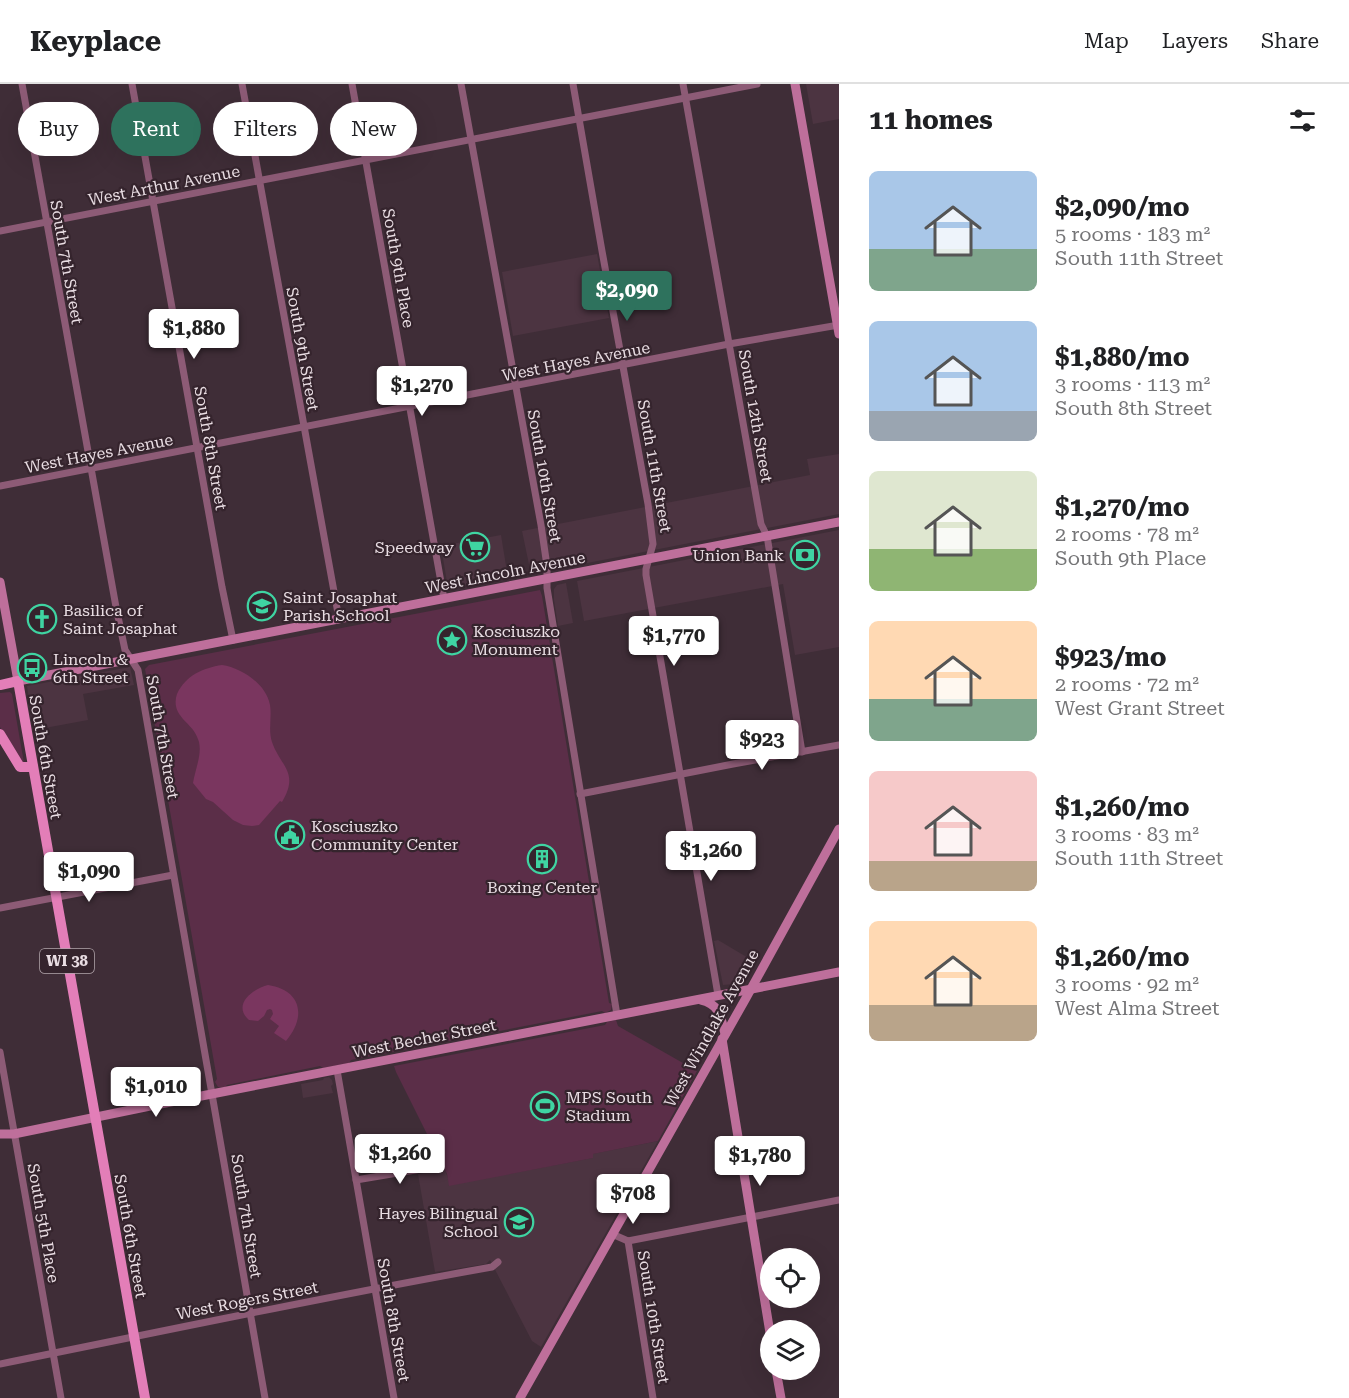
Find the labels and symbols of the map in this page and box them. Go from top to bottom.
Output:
street label: West Arthur Avenue [87,161,242,210]
street label: South 7th Street [46,199,87,326]
street label: South 9th Place [379,207,418,330]
pin: $2,090 [578,271,676,322]
street label: South 9th Street [282,286,323,413]
pin: $1,880 [145,309,243,360]
street label: West Hayes Avenue [500,338,652,385]
street label: South 12th Street [734,348,777,484]
pin: $1,270 [373,366,471,417]
street label: South 8th Street [190,385,231,512]
street label: South 11th Street [633,398,676,534]
street label: South 10th Street [523,408,566,544]
street label: West Hayes Avenue [23,430,175,477]
supermarket icon: Speedway [459,531,491,563]
place label: Speedway [375,538,455,557]
bank icon: Union Bank [789,539,821,571]
place label: Union Bank [692,546,784,565]
street label: West Lincoln Avenue [423,548,587,597]
place label: Saint Josaphat Parish School [283,588,397,625]
school or university icon: Saint Josaphat Parish School [246,590,278,622]
place label: Basilica of Saint Josaphat [63,601,177,638]
church icon: Basilica of Saint Josaphat [26,603,58,635]
pin: $1,770 [625,616,723,667]
place label: Kosciuszko Monument [473,622,560,659]
place icon: Kosciuszko Monument [436,624,468,656]
place label: Lincoln & 6th Street [53,650,128,687]
bus stop icon: Lincoln & 6th Street [16,652,48,684]
street label: South 7th Street [142,674,183,801]
street label: South 6th Street [25,694,66,821]
pin: $923 [726,720,798,771]
place label: Kosciuszko Community Center [311,817,459,854]
public building icon: Kosciuszko Community Center [274,819,306,851]
pin: $1,260 [662,831,760,882]
building icon: Boxing Center [526,843,558,875]
pin: $1,090 [40,852,138,903]
place label: Boxing Center [487,878,597,897]
street label: West Windlake Avenue [660,946,763,1110]
road number: WI 38 [40,949,94,973]
street label: West Becher Street [351,1015,498,1062]
pin: $1,010 [107,1067,205,1118]
place label: MPS South Stadium [566,1088,652,1125]
sports icon: MPS South Stadium [529,1090,561,1122]
pin: $1,260 [351,1134,449,1185]
pin: $1,780 [711,1136,809,1187]
street label: South 7th Street [227,1153,266,1280]
street label: South 5th Place [24,1162,63,1285]
street label: South 6th Street [110,1173,151,1300]
pin: $708 [597,1174,669,1225]
place label: Hayes Bilingual School [378,1204,498,1241]
school or university icon: Hayes Bilingual School [503,1206,535,1238]
street label: South 10th Street [634,1249,673,1385]
street label: South 8th Street [373,1257,414,1384]
street label: West Rogers Street [175,1277,320,1324]

